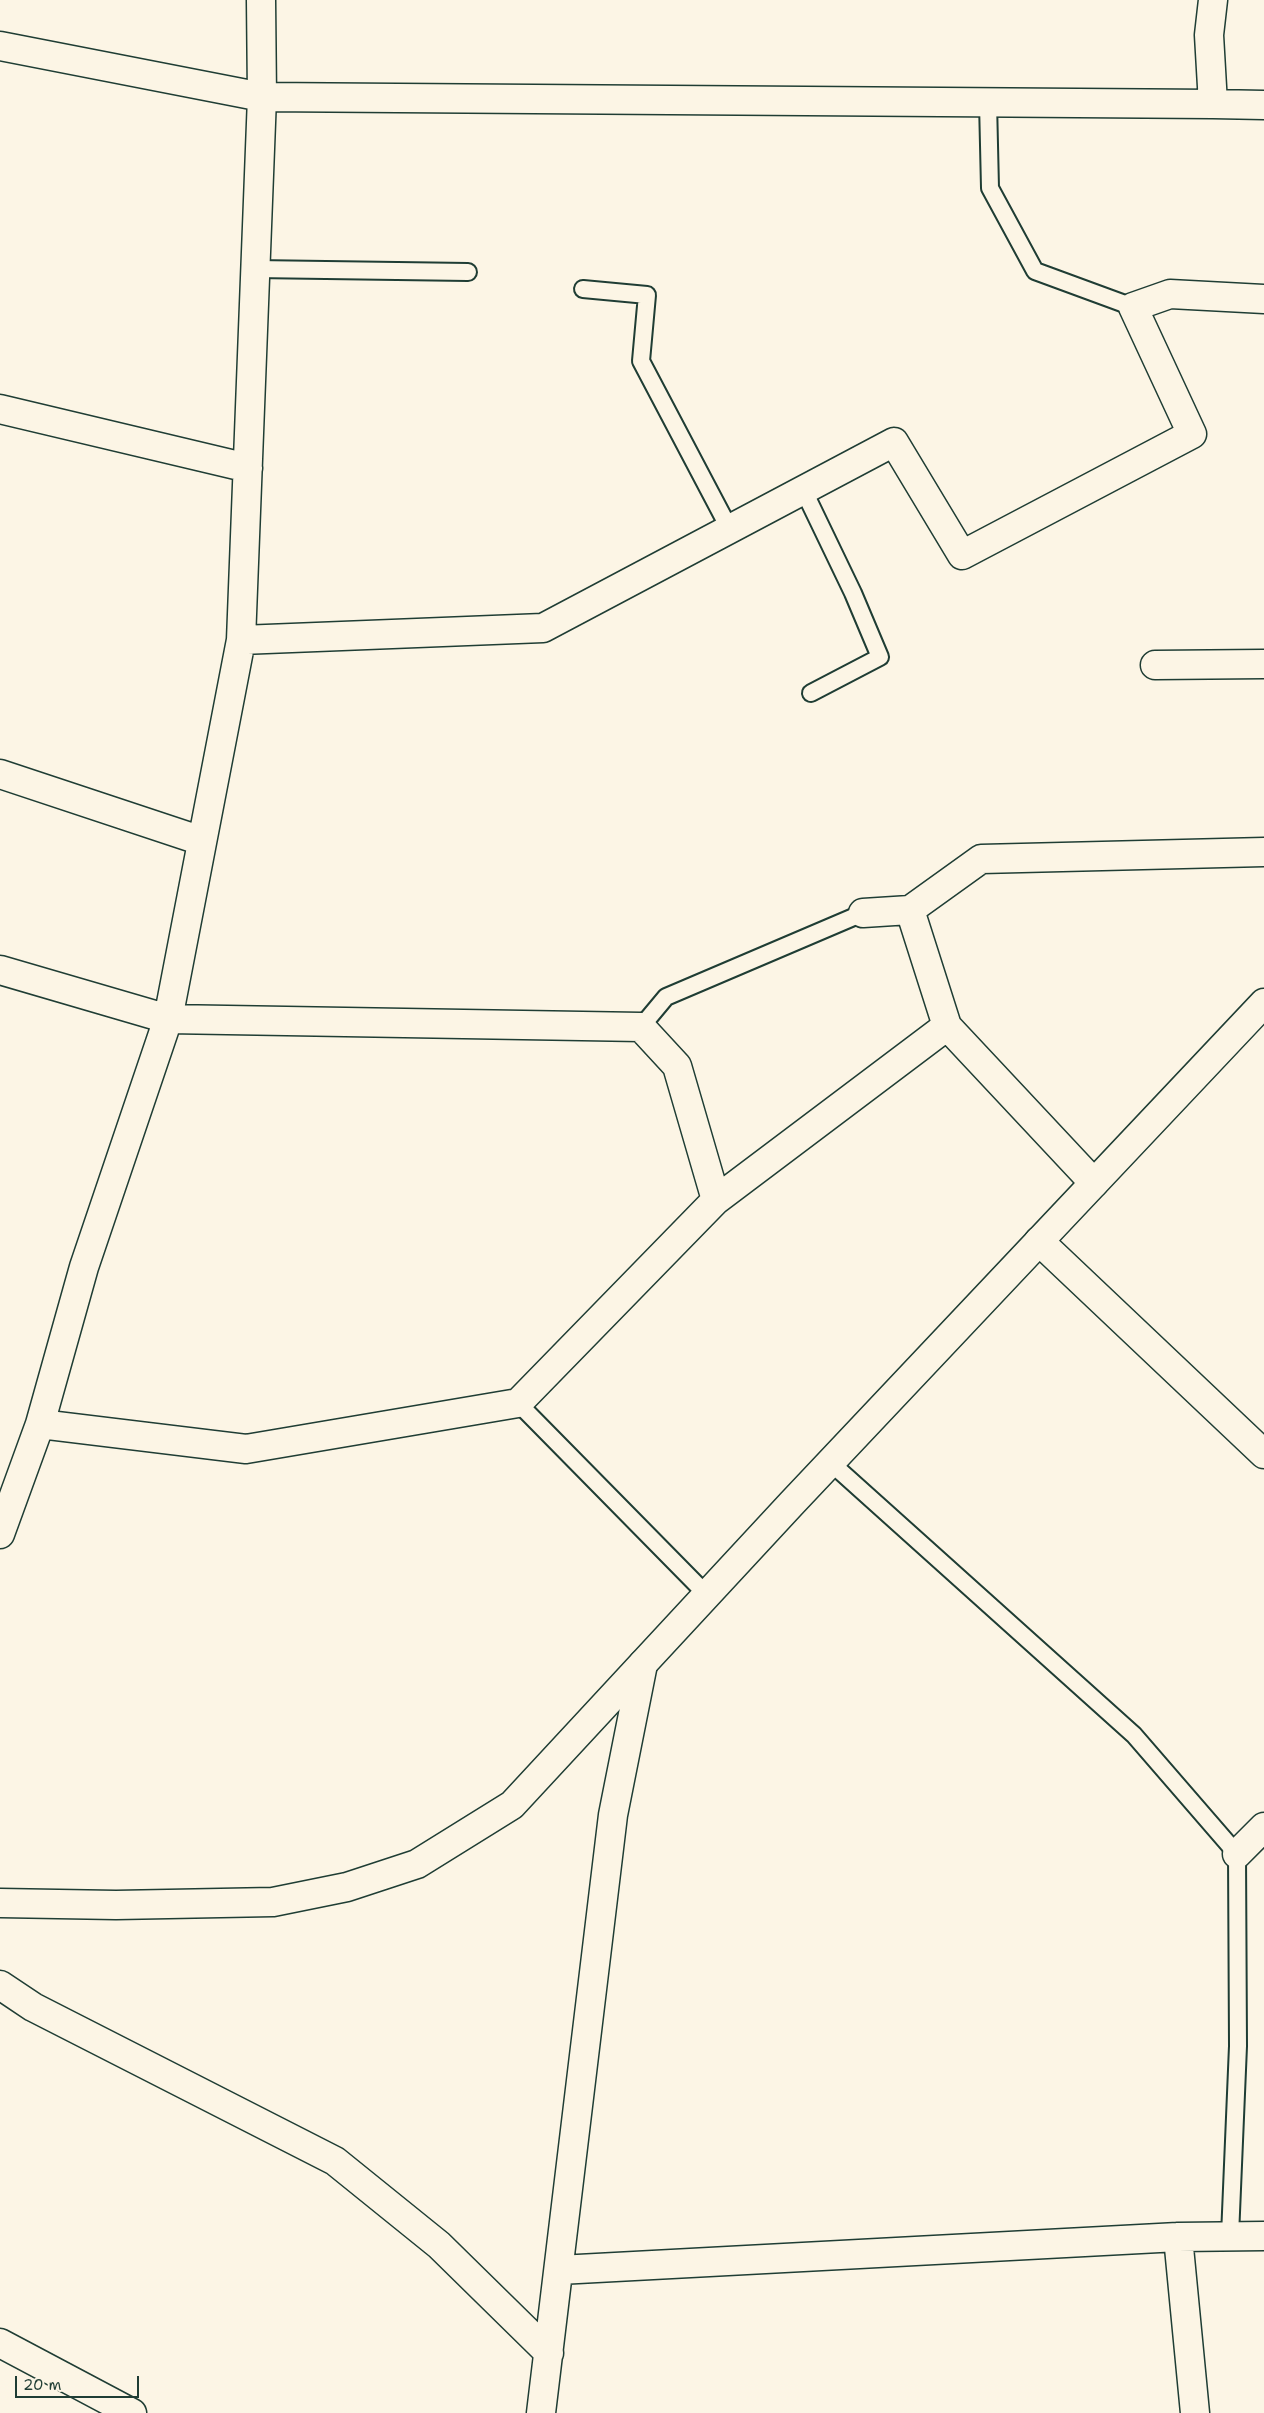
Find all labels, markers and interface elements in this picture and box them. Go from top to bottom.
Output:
scale bar [18,2366,141,2398]
text: 20 m [23,2375,62,2395]

